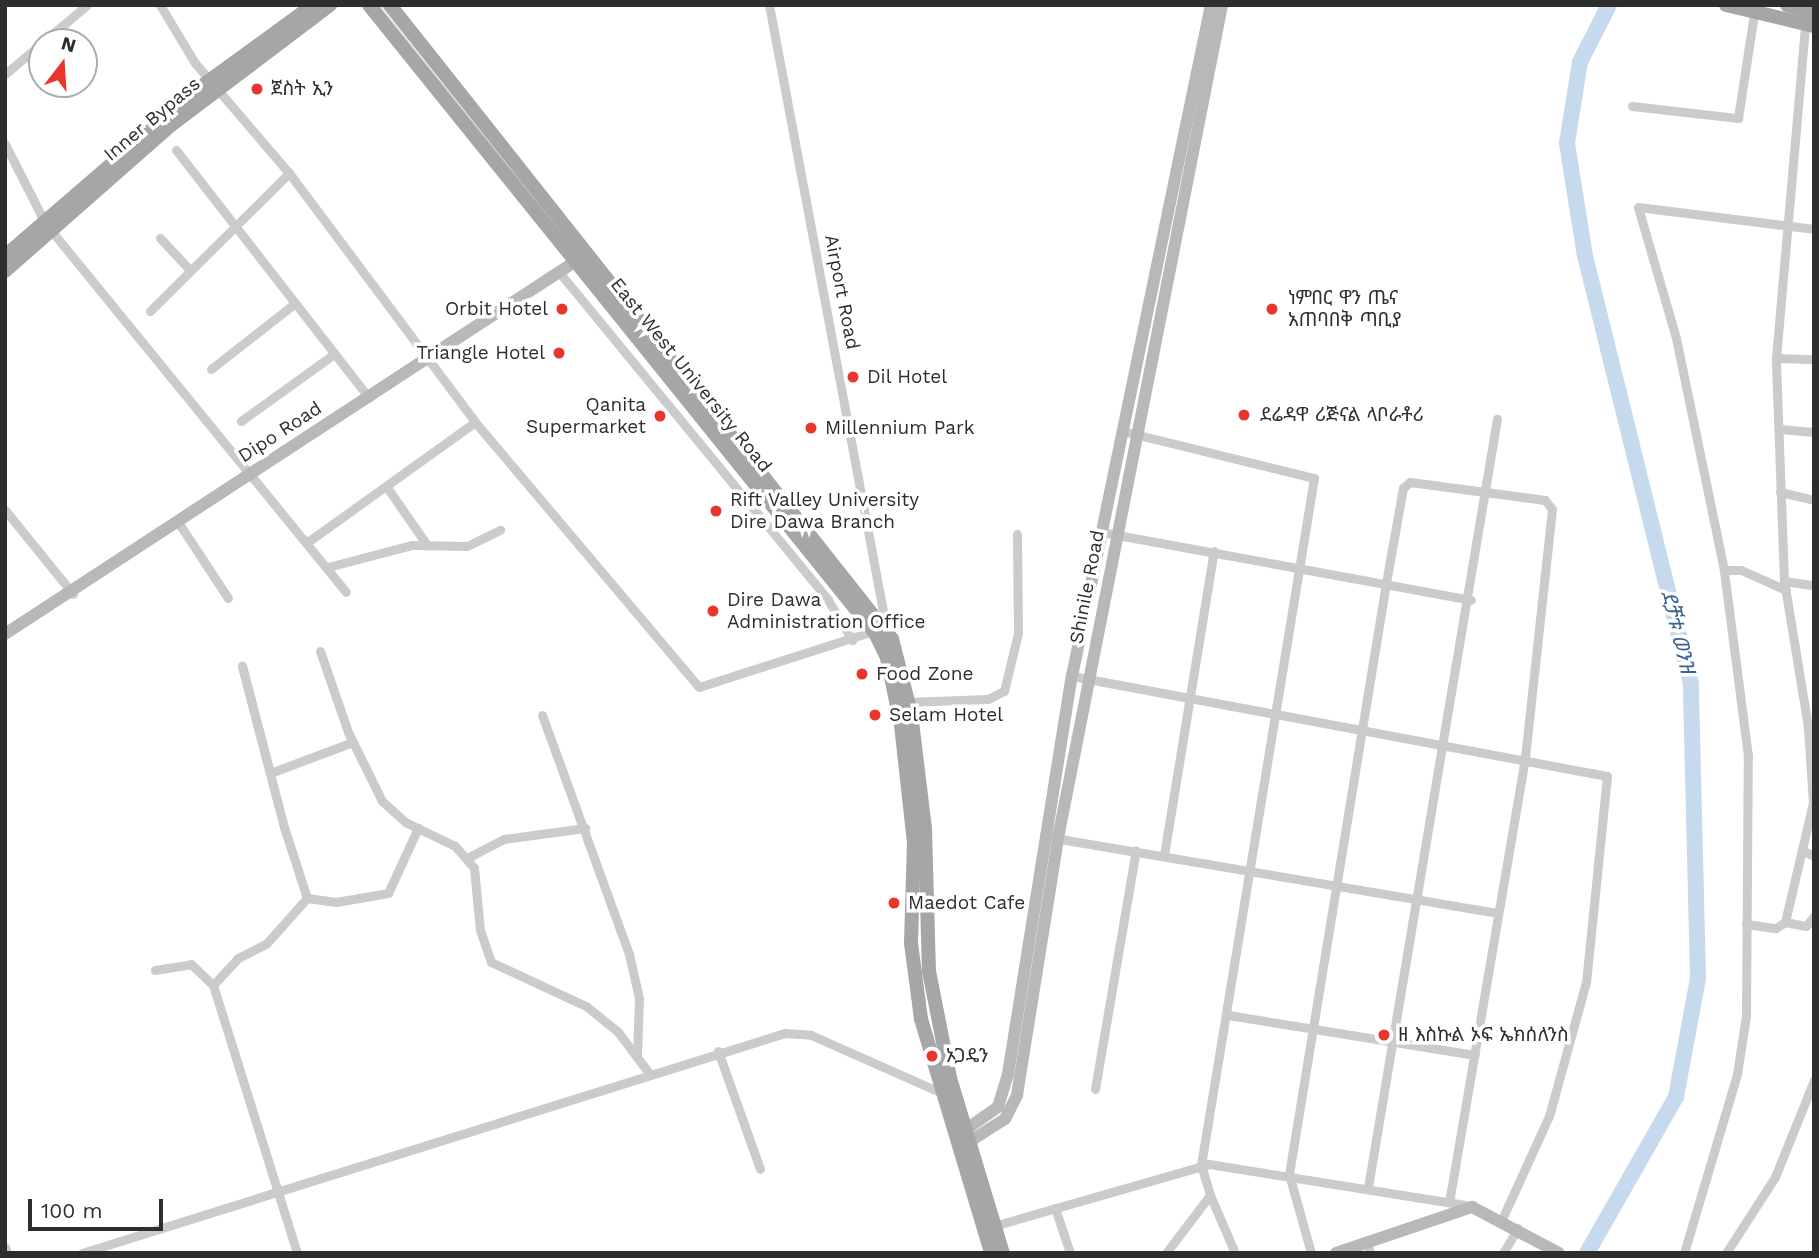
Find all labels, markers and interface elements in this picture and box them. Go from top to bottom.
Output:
north arrow [28,28,98,98]
text: N [59,31,79,57]
street label: Inner Bypass [99,72,205,166]
place label: ጀስት ኢን [271,78,333,100]
marker: ጀስት ኢን [249,81,265,97]
street label: Airport Road [820,233,864,351]
street label: East West University Road [605,273,777,477]
place label: ነምበር ዋን ጤና አጠባበቅ ጣቢያ [1288,287,1402,331]
place label: Orbit Hotel [445,298,548,320]
marker: ነምበር ዋን ጤና አጠባበቅ ጣቢያ [1262,299,1282,319]
marker: Orbit Hotel [554,301,570,317]
place label: Triangle Hotel [416,342,545,364]
marker: Triangle Hotel [551,345,567,361]
place label: Dil Hotel [867,366,948,388]
marker: Dil Hotel [845,369,861,385]
place label: Qanita Supermarket [526,394,646,438]
street label: Dipo Road [234,397,326,467]
place label: ደሬዳዋ ሪጅናል ላቦራቶሪ [1260,404,1424,426]
marker: ደሬዳዋ ሪጅናል ላቦራቶሪ [1234,405,1254,425]
marker: Qanita Supermarket [652,408,668,424]
place label: Millennium Park [825,417,975,439]
marker: Millennium Park [803,420,819,436]
place label: Rift Valley University Dire Dawa Branch [730,489,920,533]
marker: Rift Valley University Dire Dawa Branch [708,503,724,519]
street label: Shinile Road [1065,528,1109,646]
water label: ደቻቱ ወንዝ [1656,588,1700,676]
place label: Dire Dawa Administration Office [727,589,926,633]
marker: Dire Dawa Administration Office [705,603,721,619]
place label: Food Zone [876,663,973,685]
marker: Food Zone [854,666,870,682]
place label: Selam Hotel [889,704,1003,726]
marker: Selam Hotel [867,707,883,723]
place label: Maedot Cafe [908,892,1025,914]
marker: Maedot Cafe [886,895,902,911]
place label: ዘ እስኩል ኦፍ ኤክሰለንስ [1398,1024,1569,1046]
marker: ዘ እስኩል ኦፍ ኤክሰለንስ [1376,1027,1392,1043]
place label: ኦጋዴን [946,1045,988,1067]
marker: ኦጋዴን [924,1048,940,1064]
scale bar [32,1184,166,1228]
text: 100 m [41,1198,103,1223]

